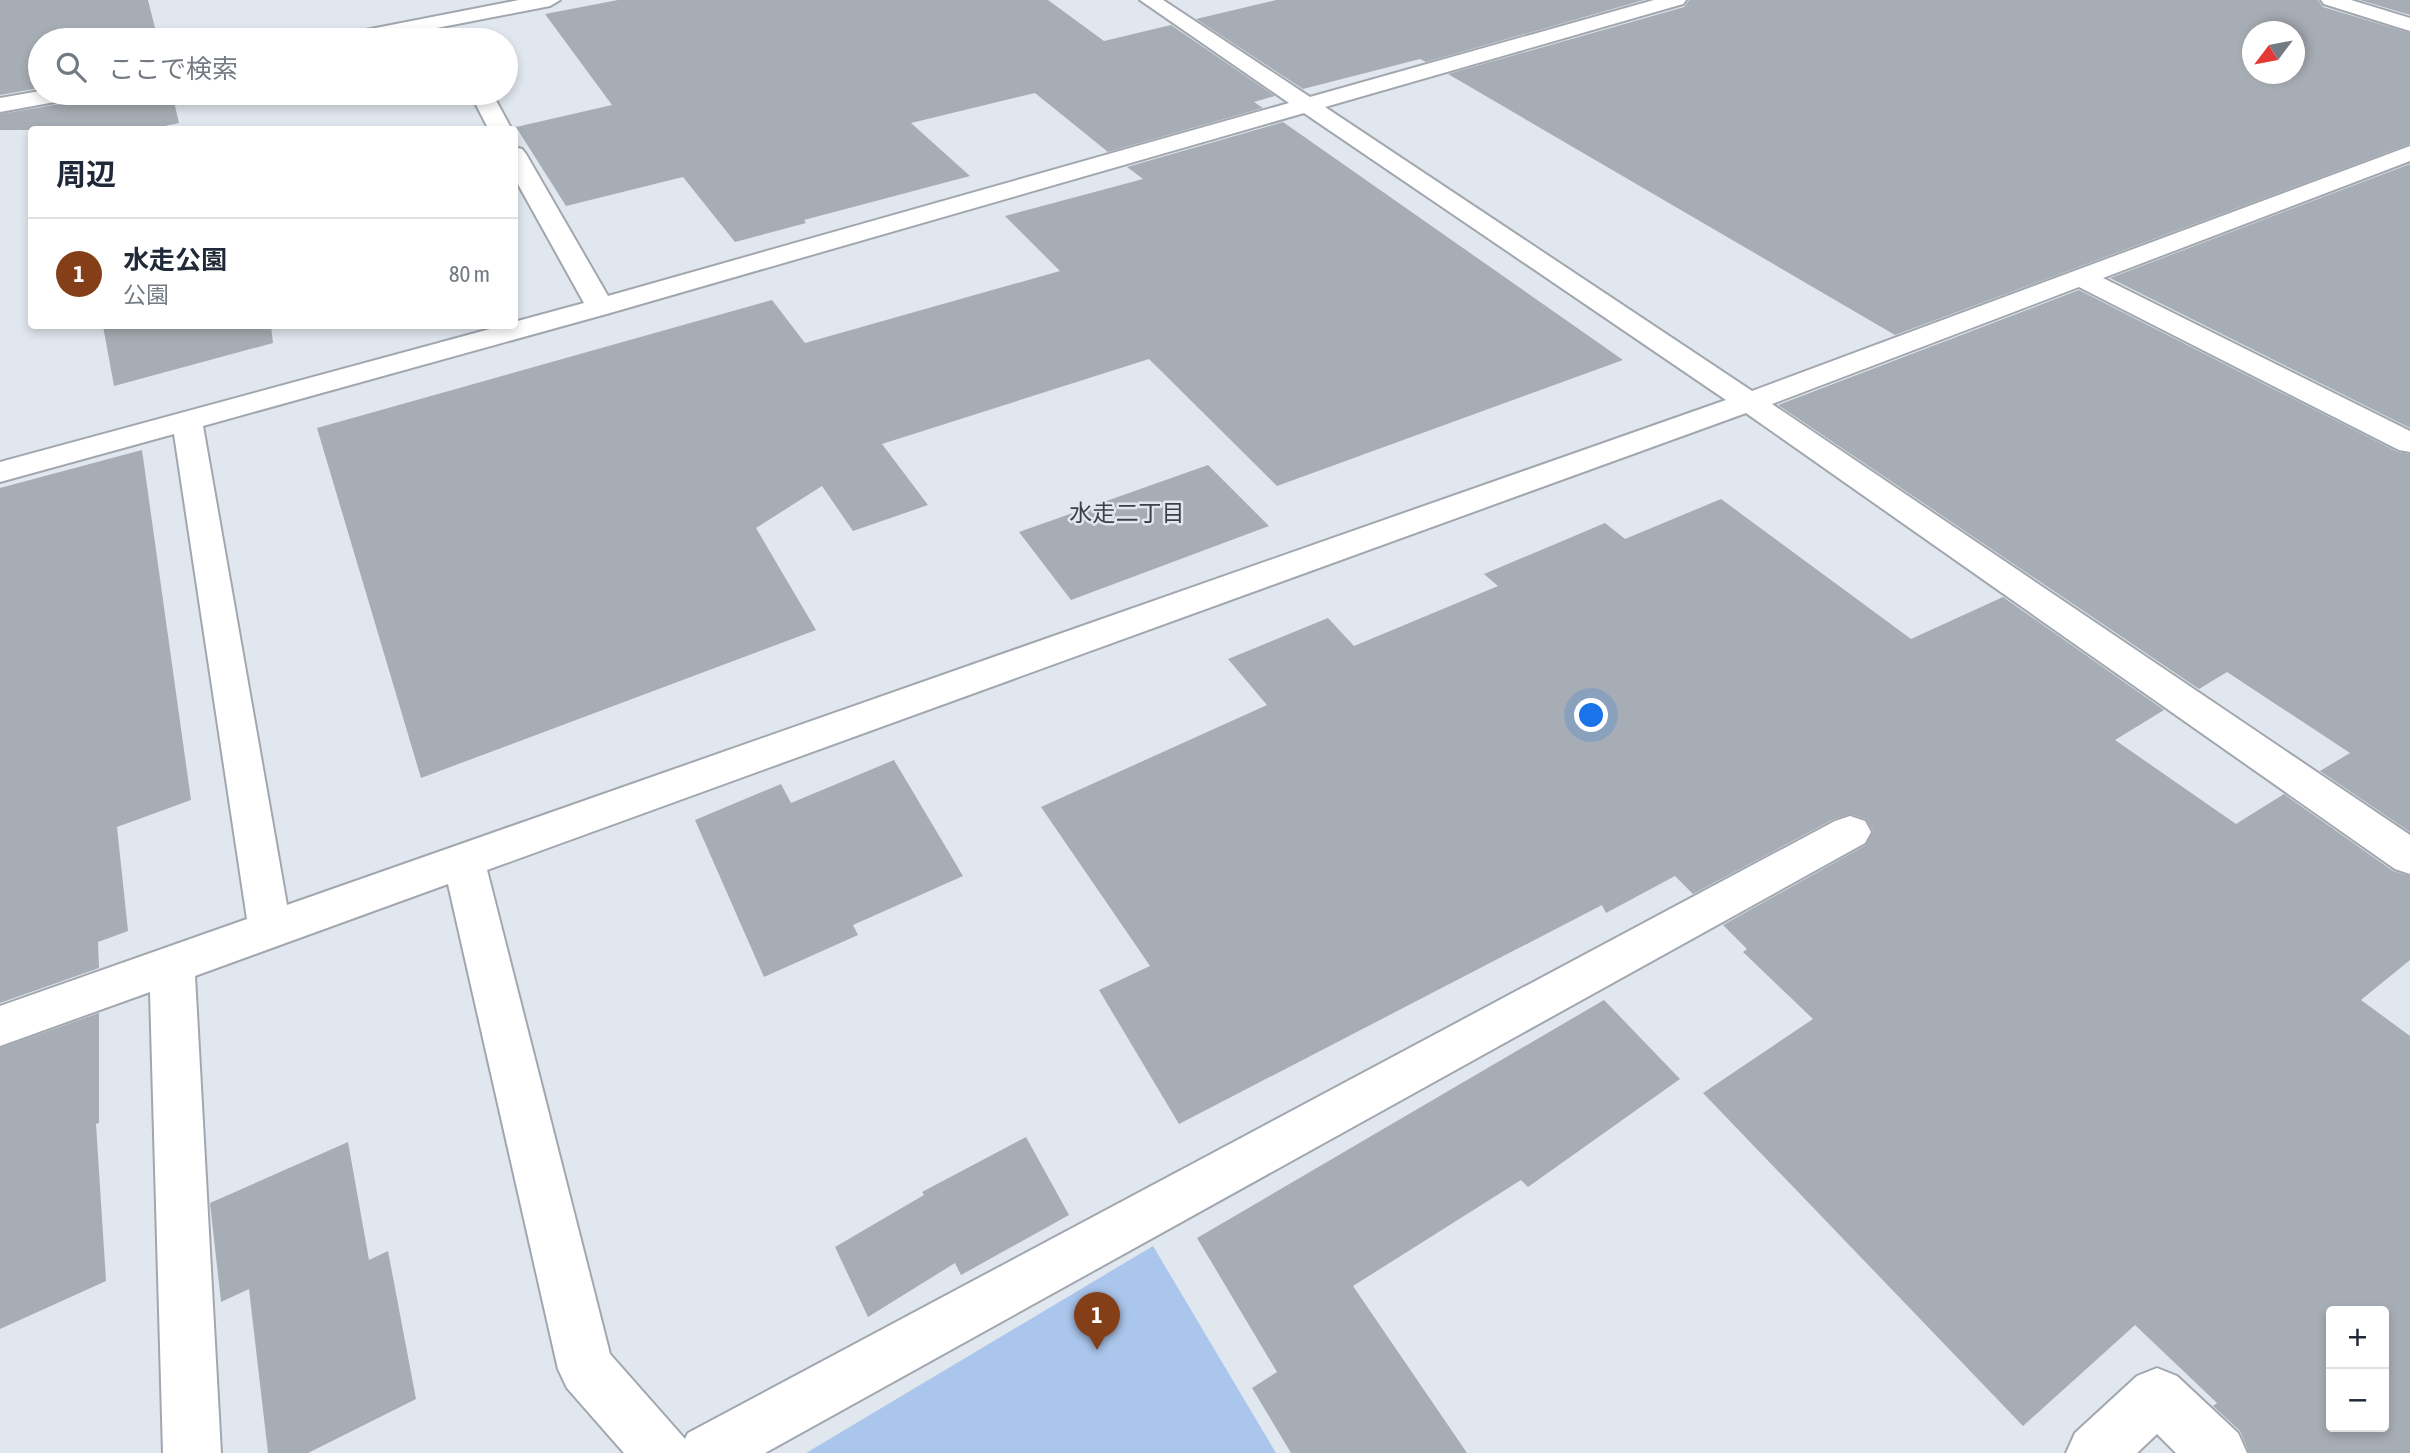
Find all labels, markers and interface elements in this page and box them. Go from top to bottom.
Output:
north arrow [2242,21,2305,84]
search box [28,28,518,105]
icon: search [52,48,90,86]
text: ここで検索 [108,54,238,84]
text: 周辺 [56,157,116,191]
text: 水走公園 [123,245,227,275]
text: 1 [74,261,84,287]
text: 80 m [449,261,490,287]
text: 公園 [123,282,169,308]
district label: 水走二丁目 [1070,500,1185,526]
your location [1574,698,1608,732]
pin: 1 [1074,1292,1120,1350]
map controls [2326,1306,2389,1432]
button: + [2326,1306,2389,1369]
button: − [2326,1369,2389,1432]

